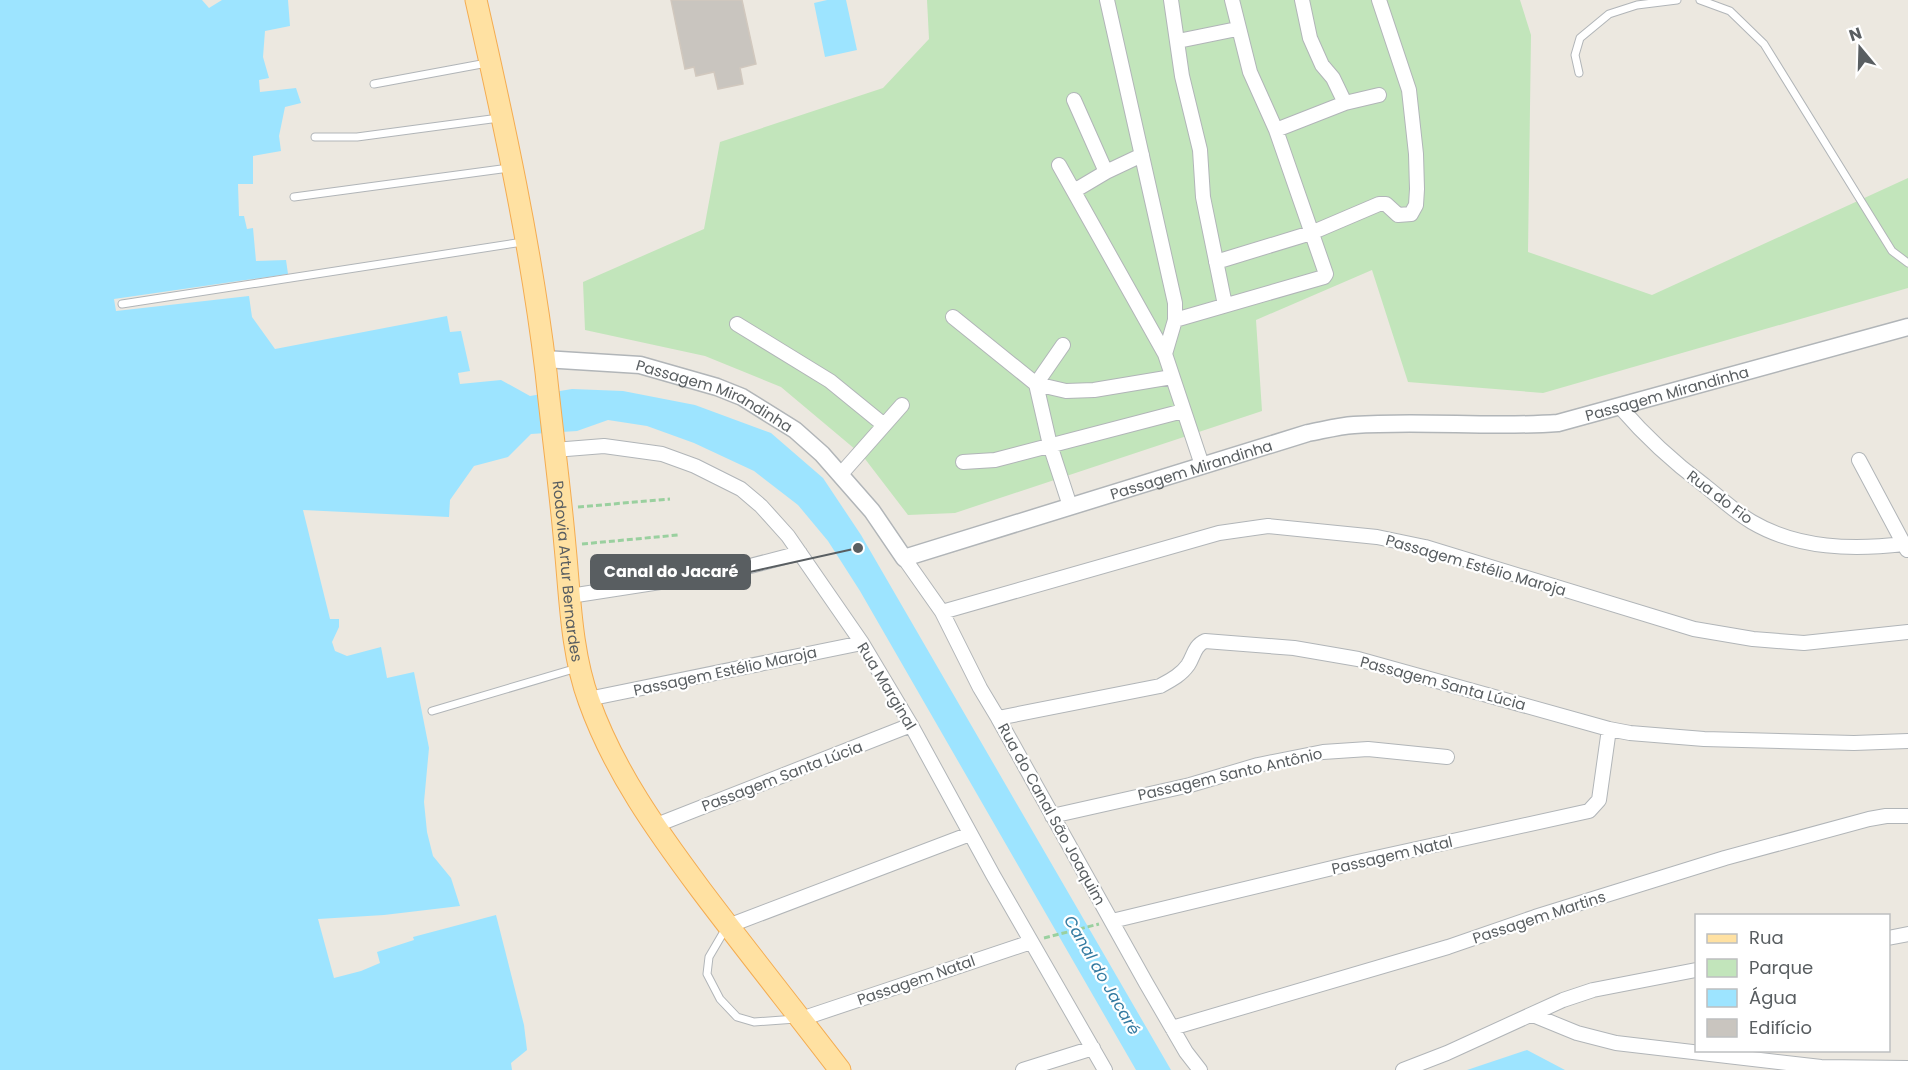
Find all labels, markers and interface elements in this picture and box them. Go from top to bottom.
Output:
north arrow [1830,18,1890,78]
text: N [1846,21,1865,47]
street label: Passagem Mirandinha [634,354,797,437]
street label: Passagem Mirandinha [1583,361,1751,426]
street label: Passagem Mirandinha [1107,434,1275,504]
street label: Rua do Fio [1683,465,1757,529]
street label: Rodovia Artur Bernardes [548,479,588,664]
street label: Passagem Estélio Maroja [1383,529,1569,601]
callout: Canal do Jacaré [591,555,750,589]
text: Canal do Jacaré [604,560,738,583]
street label: Rua Marginal [853,638,921,734]
street label: Passagem Estélio Maroja [631,641,819,701]
street label: Passagem Santa Lúcia [1358,651,1528,715]
street label: Rua do Canal São Joaquim [993,719,1111,909]
street label: Passagem Santa Lúcia [699,736,865,816]
street label: Passagem Santo Antônio [1136,743,1324,805]
street label: Passagem Natal [1329,831,1455,879]
street label: Passagem Martins [1470,886,1608,948]
water label: Canal do Jacaré [1058,911,1146,1039]
legend [1695,914,1890,1052]
text: Rua [1749,925,1784,950]
street label: Passagem Natal [854,950,978,1010]
text: Parque [1749,955,1813,980]
text: Água [1749,985,1797,1010]
text: Edifício [1749,1015,1812,1040]

